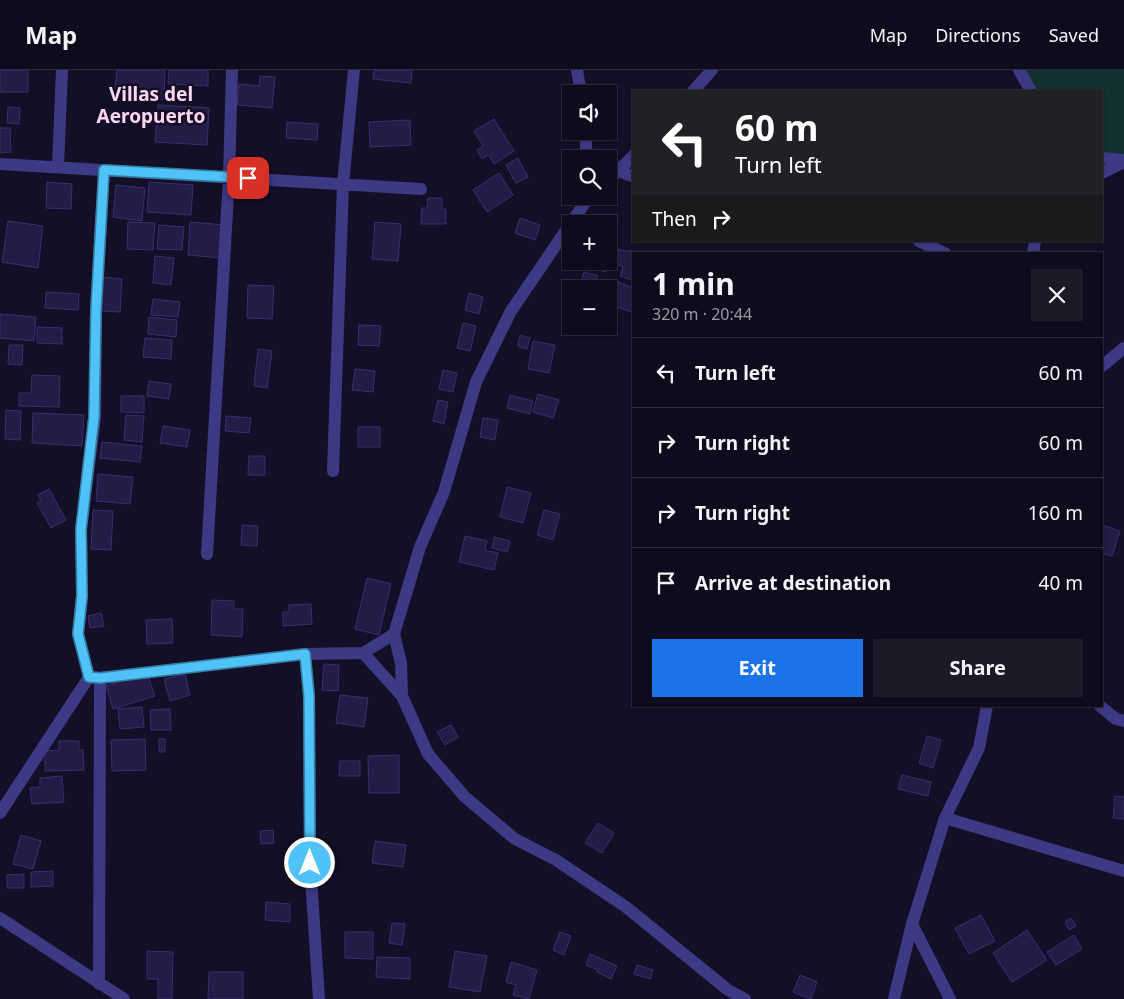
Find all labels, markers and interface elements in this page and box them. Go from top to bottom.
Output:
text: Map [25,18,77,51]
text: Map [870,23,907,47]
text: Directions [935,23,1021,47]
text: Saved [1049,23,1099,47]
district label: Villas del Aeropuerto [97,81,205,129]
map controls [562,85,617,335]
button: sound [562,85,617,140]
text: 60 m [735,104,818,151]
icon: left [652,110,717,175]
text: Turn left [735,149,822,179]
button: search [562,150,617,205]
pin [227,157,269,199]
icon: arrive [234,164,262,192]
icon: right [707,205,735,233]
text: Then [652,206,697,232]
button: + [562,215,617,270]
text: 1 min [652,263,735,304]
button: close [1031,269,1083,321]
button: − [562,280,617,335]
text: 320 m · 20:44 [652,303,752,325]
icon: left [652,359,680,387]
text: Turn left [695,360,776,386]
text: 60 m [1039,360,1083,386]
icon: right [652,429,680,457]
text: Turn right [695,430,790,456]
text: 60 m [1039,430,1083,456]
icon: right [652,499,680,527]
text: Turn right [695,500,790,526]
text: 160 m [1028,500,1083,526]
icon: arrive [652,569,680,597]
text: Arrive at destination [695,570,891,596]
text: 40 m [1039,570,1083,596]
button: Exit [652,639,863,697]
button: Share [873,639,1083,697]
position arrow [283,836,335,888]

